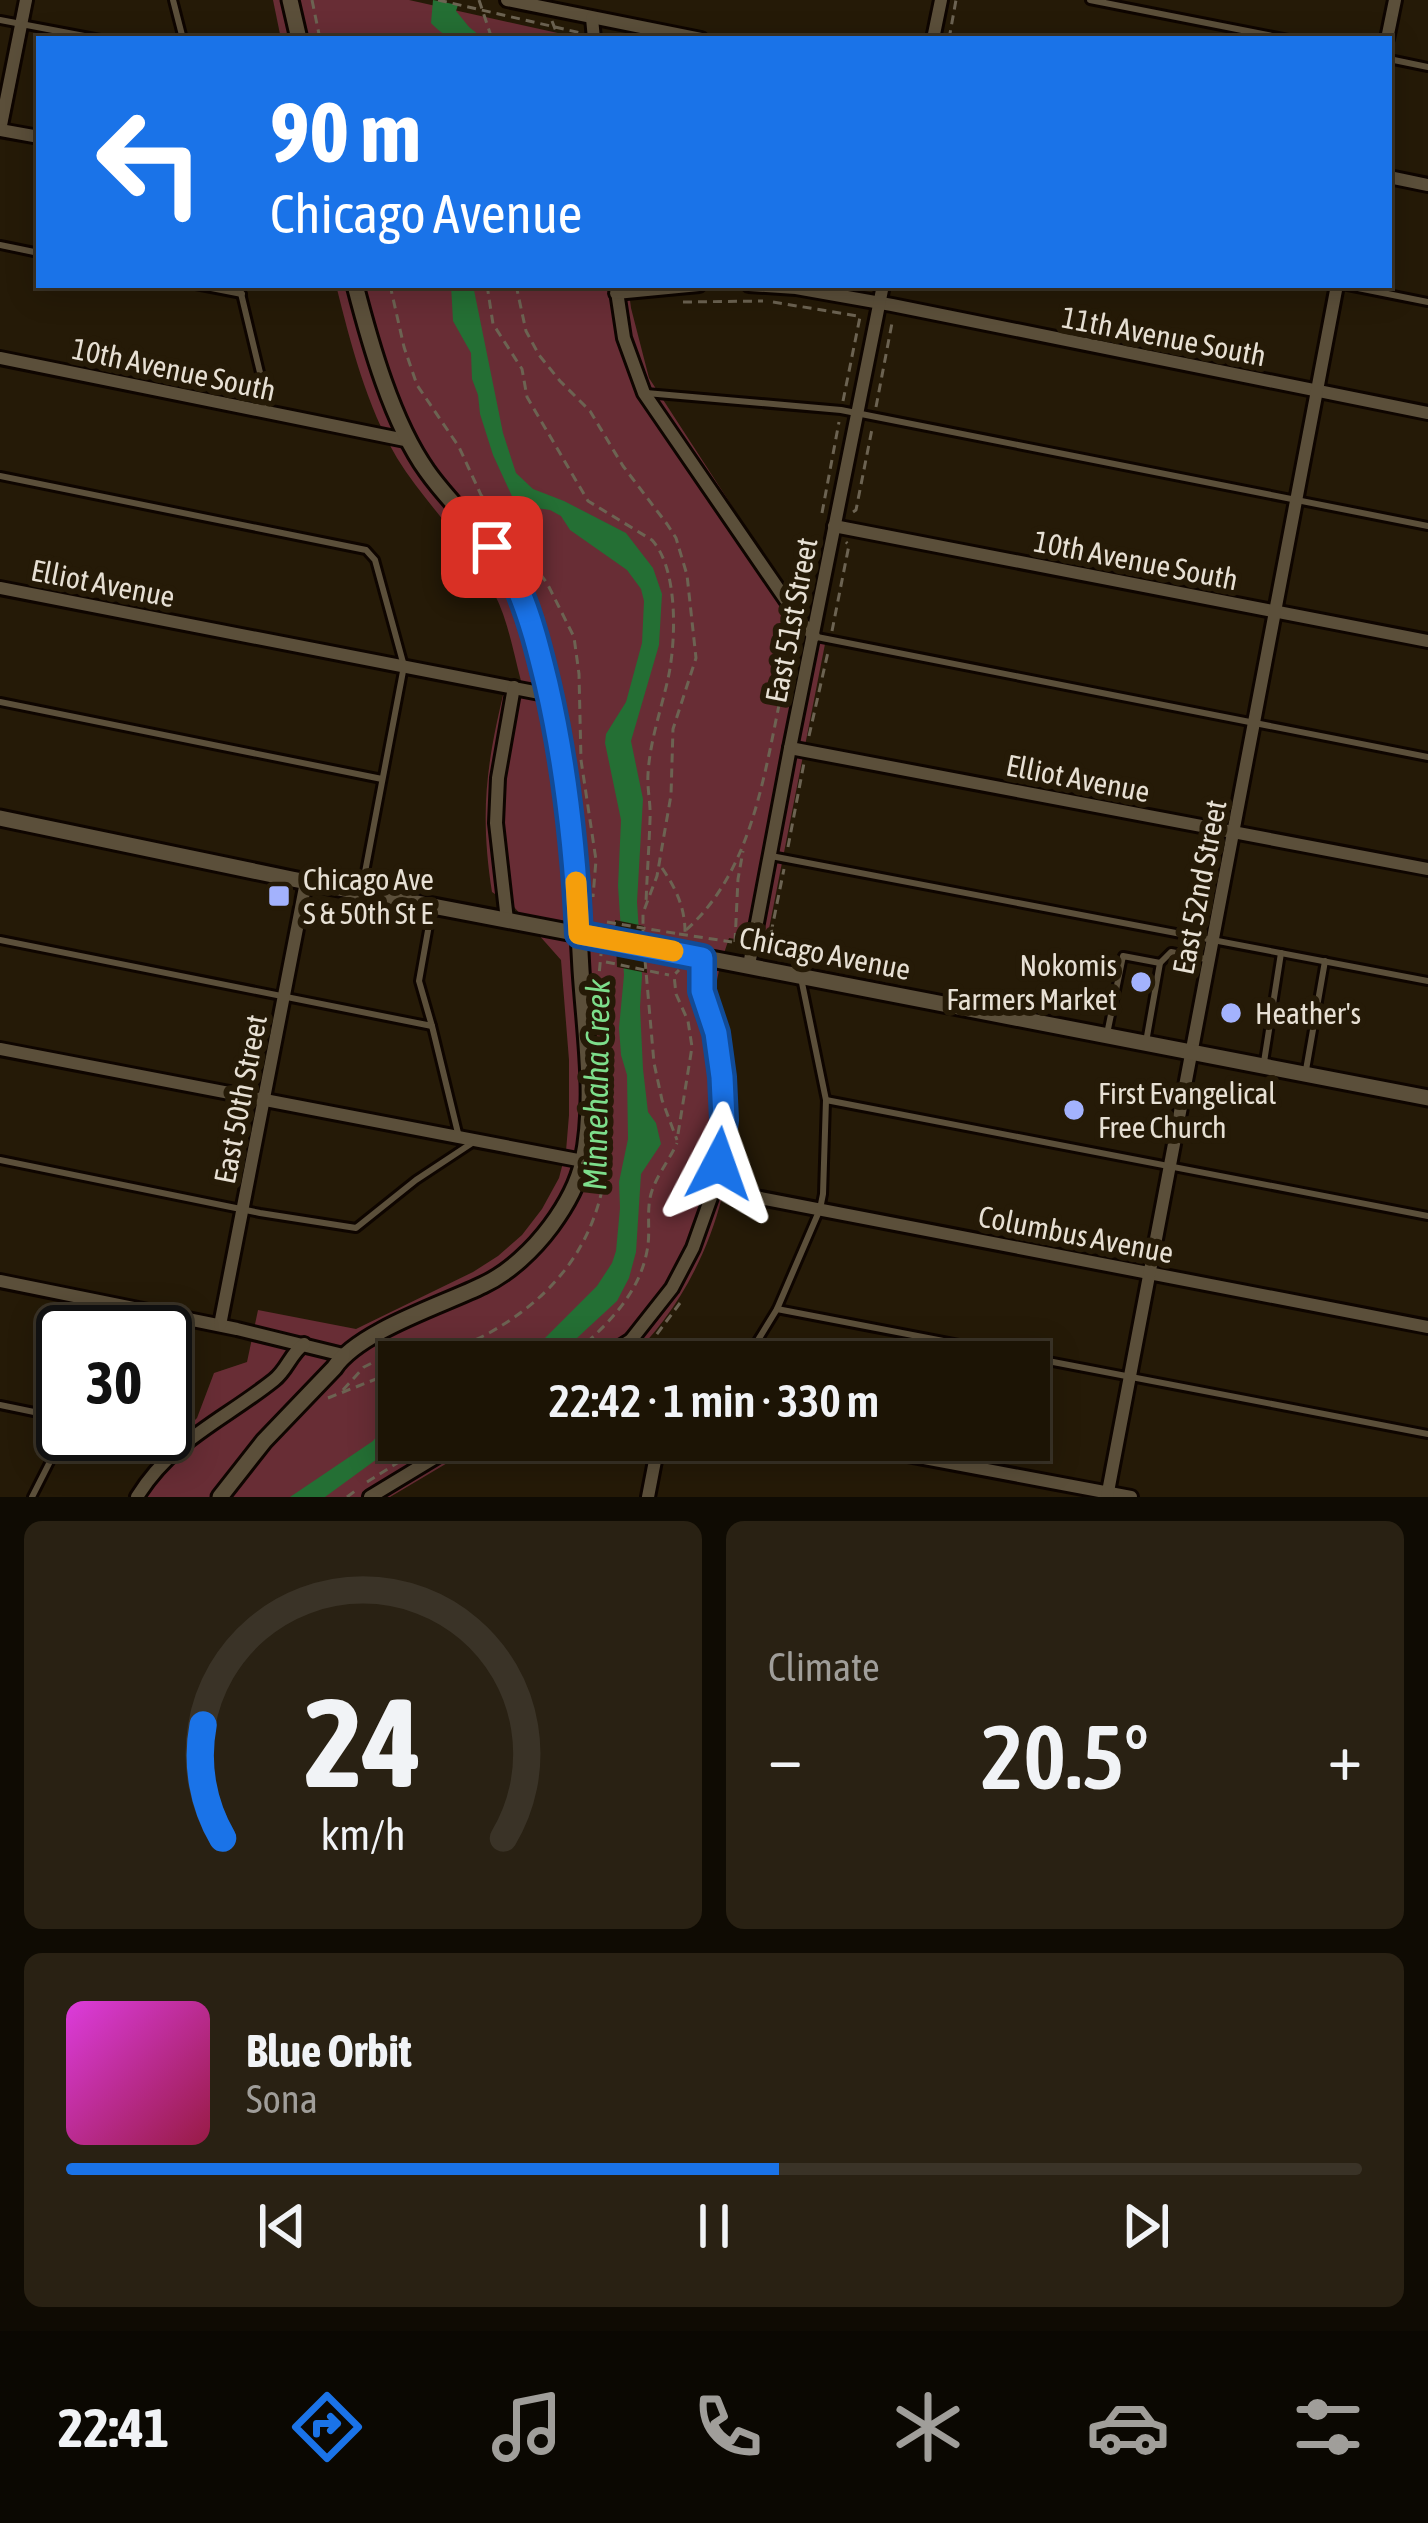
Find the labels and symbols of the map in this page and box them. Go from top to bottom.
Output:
street label: 11th Avenue South [1059,300,1269,372]
street label: 10th Avenue South [69,331,279,407]
pin [441,496,543,598]
street label: 10th Avenue South [1031,524,1241,596]
street label: East 51st Street [758,535,824,705]
street label: Elliot Avenue [28,552,178,614]
street label: Elliot Avenue [1003,747,1153,809]
street label: East 52nd Street [1165,797,1233,977]
place label: Chicago Ave S & 50th St E [303,862,434,930]
marker: Chicago Ave S & 50th St E [266,883,292,909]
street label: Chicago Avenue [737,920,913,986]
place label: Nokomis Farmers Market [946,948,1117,1016]
marker: Nokomis Farmers Market [1128,969,1154,995]
water label: Minnehaha Creek [575,979,617,1191]
place label: Heather's [1255,996,1361,1030]
marker: Heather's [1218,1000,1244,1026]
street label: East 50th Street [207,1012,273,1186]
place label: First Evangelical Free Church [1098,1076,1276,1144]
marker: First Evangelical Free Church [1061,1097,1087,1123]
position arrow [656,1101,782,1227]
street label: Columbus Avenue [976,1198,1176,1270]
speed limit sign: 30 [36,1305,192,1461]

